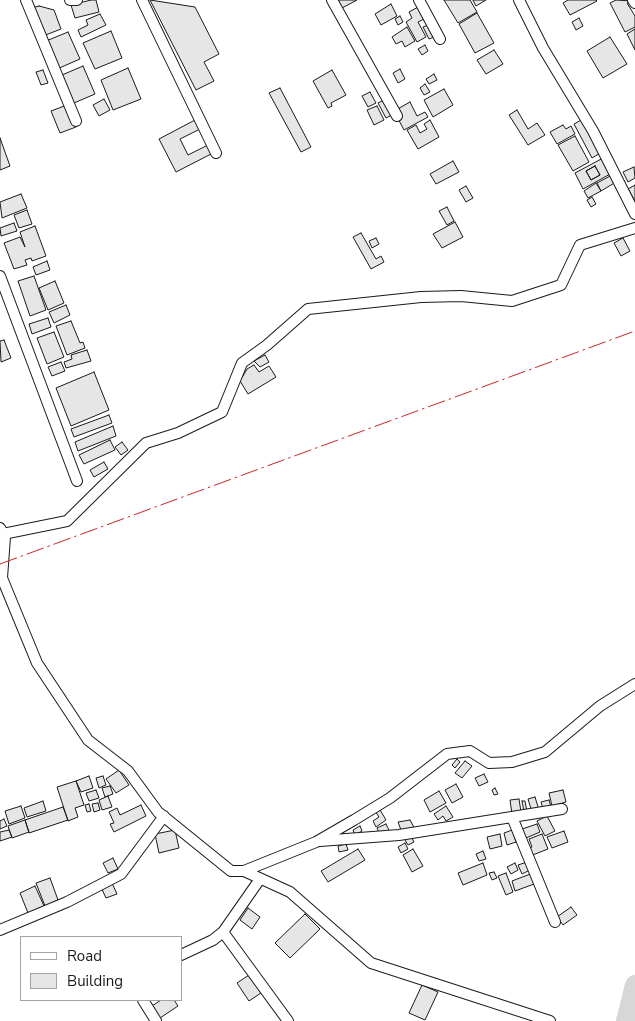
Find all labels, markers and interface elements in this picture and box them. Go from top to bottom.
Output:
legend [20,936,182,1001]
text: Road [67,946,102,966]
text: Building [67,971,123,991]

